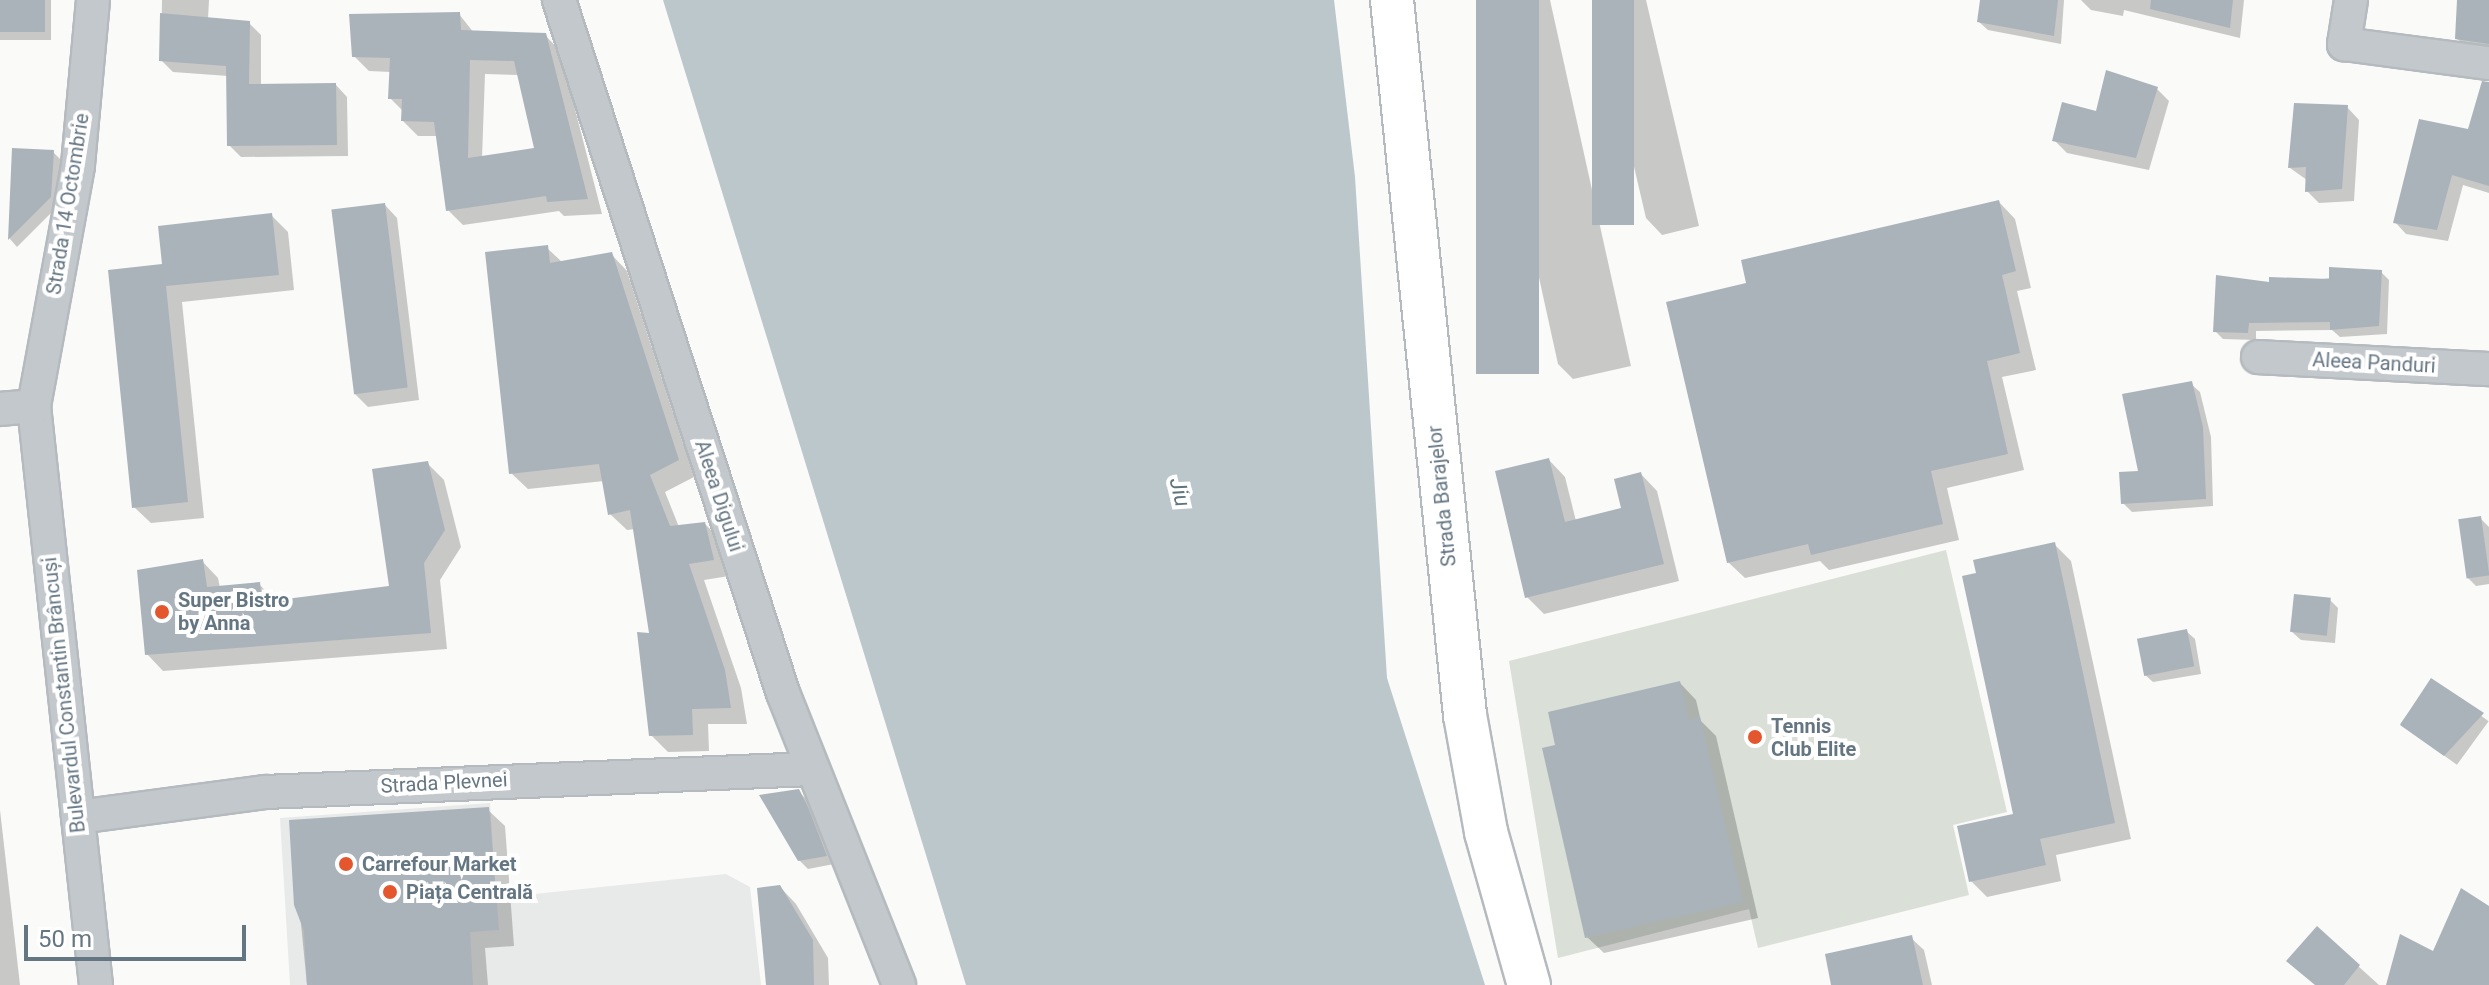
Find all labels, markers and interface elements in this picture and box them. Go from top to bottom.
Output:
street label: Strada 14 Octombrie [42,112,94,296]
street label: Aleea Panduri [2312,348,2436,378]
street label: Strada Barajelor [1423,424,1461,568]
street label: Aleea Digului [690,437,748,555]
water label: Jiu [1164,475,1196,509]
street label: Bulevardul Constantin Brâncuși [38,556,90,834]
place label: Super Bistro by Anna [178,588,289,635]
marker: Super Bistro by Anna [153,603,171,621]
place label: Tennis Club Elite [1771,714,1856,761]
marker: Tennis Club Elite [1746,728,1764,746]
street label: Strada Plevnei [380,768,508,798]
place label: Carrefour Market [362,852,517,876]
marker: Carrefour Market [337,855,355,873]
place label: Piața Centrală [406,880,533,904]
marker: Piața Centrală [381,883,399,901]
scale bar [28,909,250,959]
text: 50 m [38,925,92,953]

